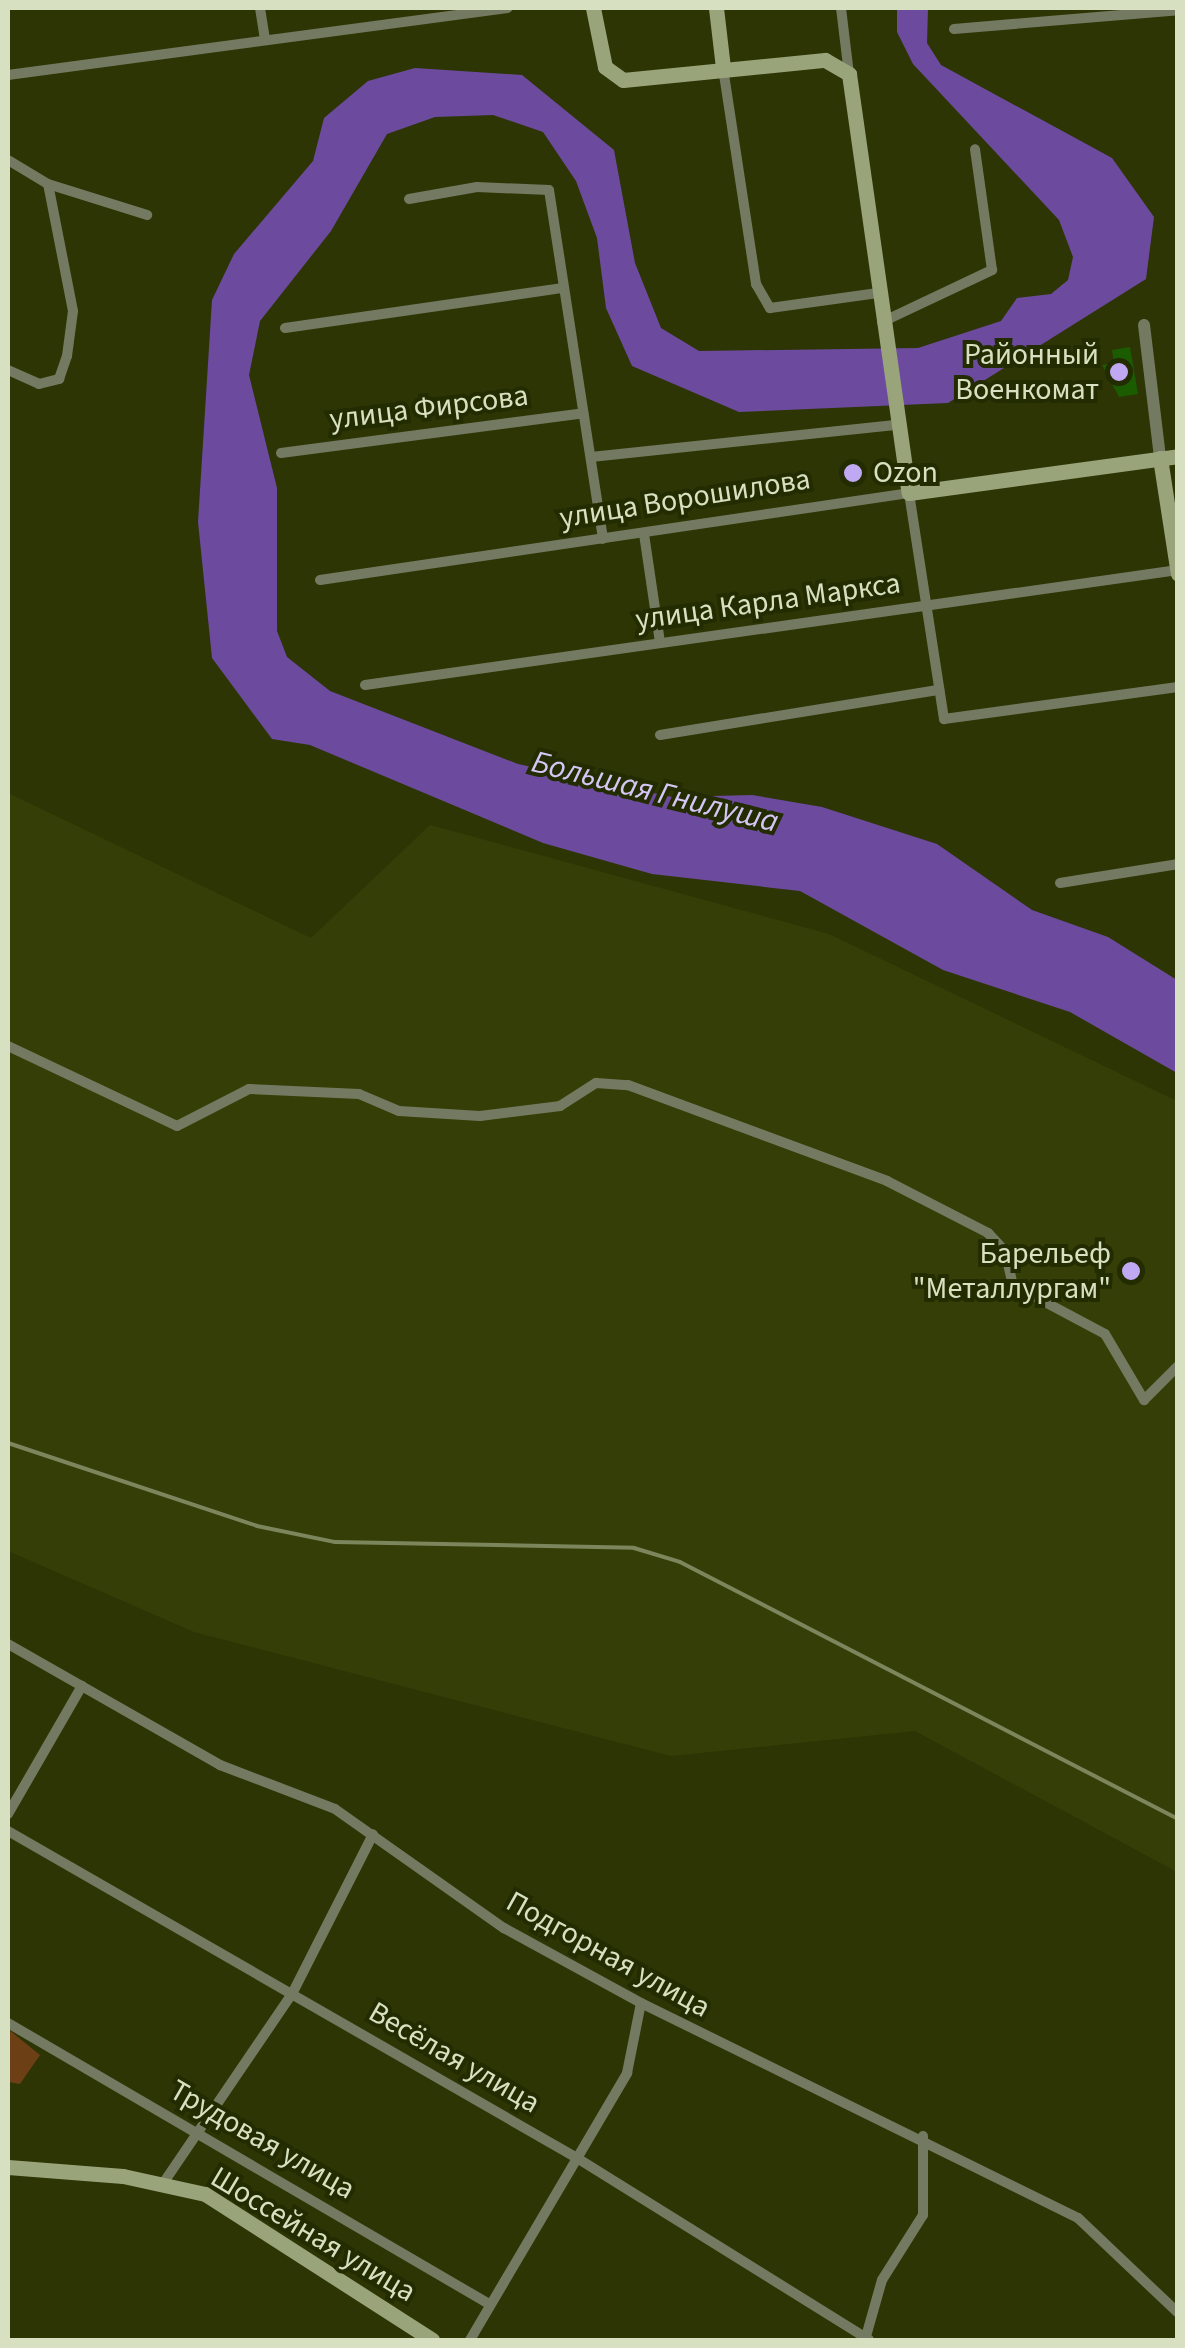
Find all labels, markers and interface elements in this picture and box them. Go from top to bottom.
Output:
place label: Районный Военкомат [955,337,1099,408]
marker: Районный Военкомат [1108,361,1130,383]
street label: улица Фирсова [328,378,530,438]
place label: Ozon [873,455,938,491]
street label: улица Ворошилова [557,461,813,537]
marker: Ozon [842,462,864,484]
street label: улица Карла Маркса [633,566,903,638]
water label: Большая Гнилуша [528,743,782,841]
place label: Барельеф "Металлургам" [913,1236,1111,1306]
marker: Барельеф "Металлургам" [1120,1260,1142,1282]
street label: Подгорная улица [500,1884,716,2026]
street label: Весёлая улица [362,1995,546,2121]
street label: Трудовая улица [163,2072,361,2208]
street label: Шоссейная улица [204,2160,422,2310]

